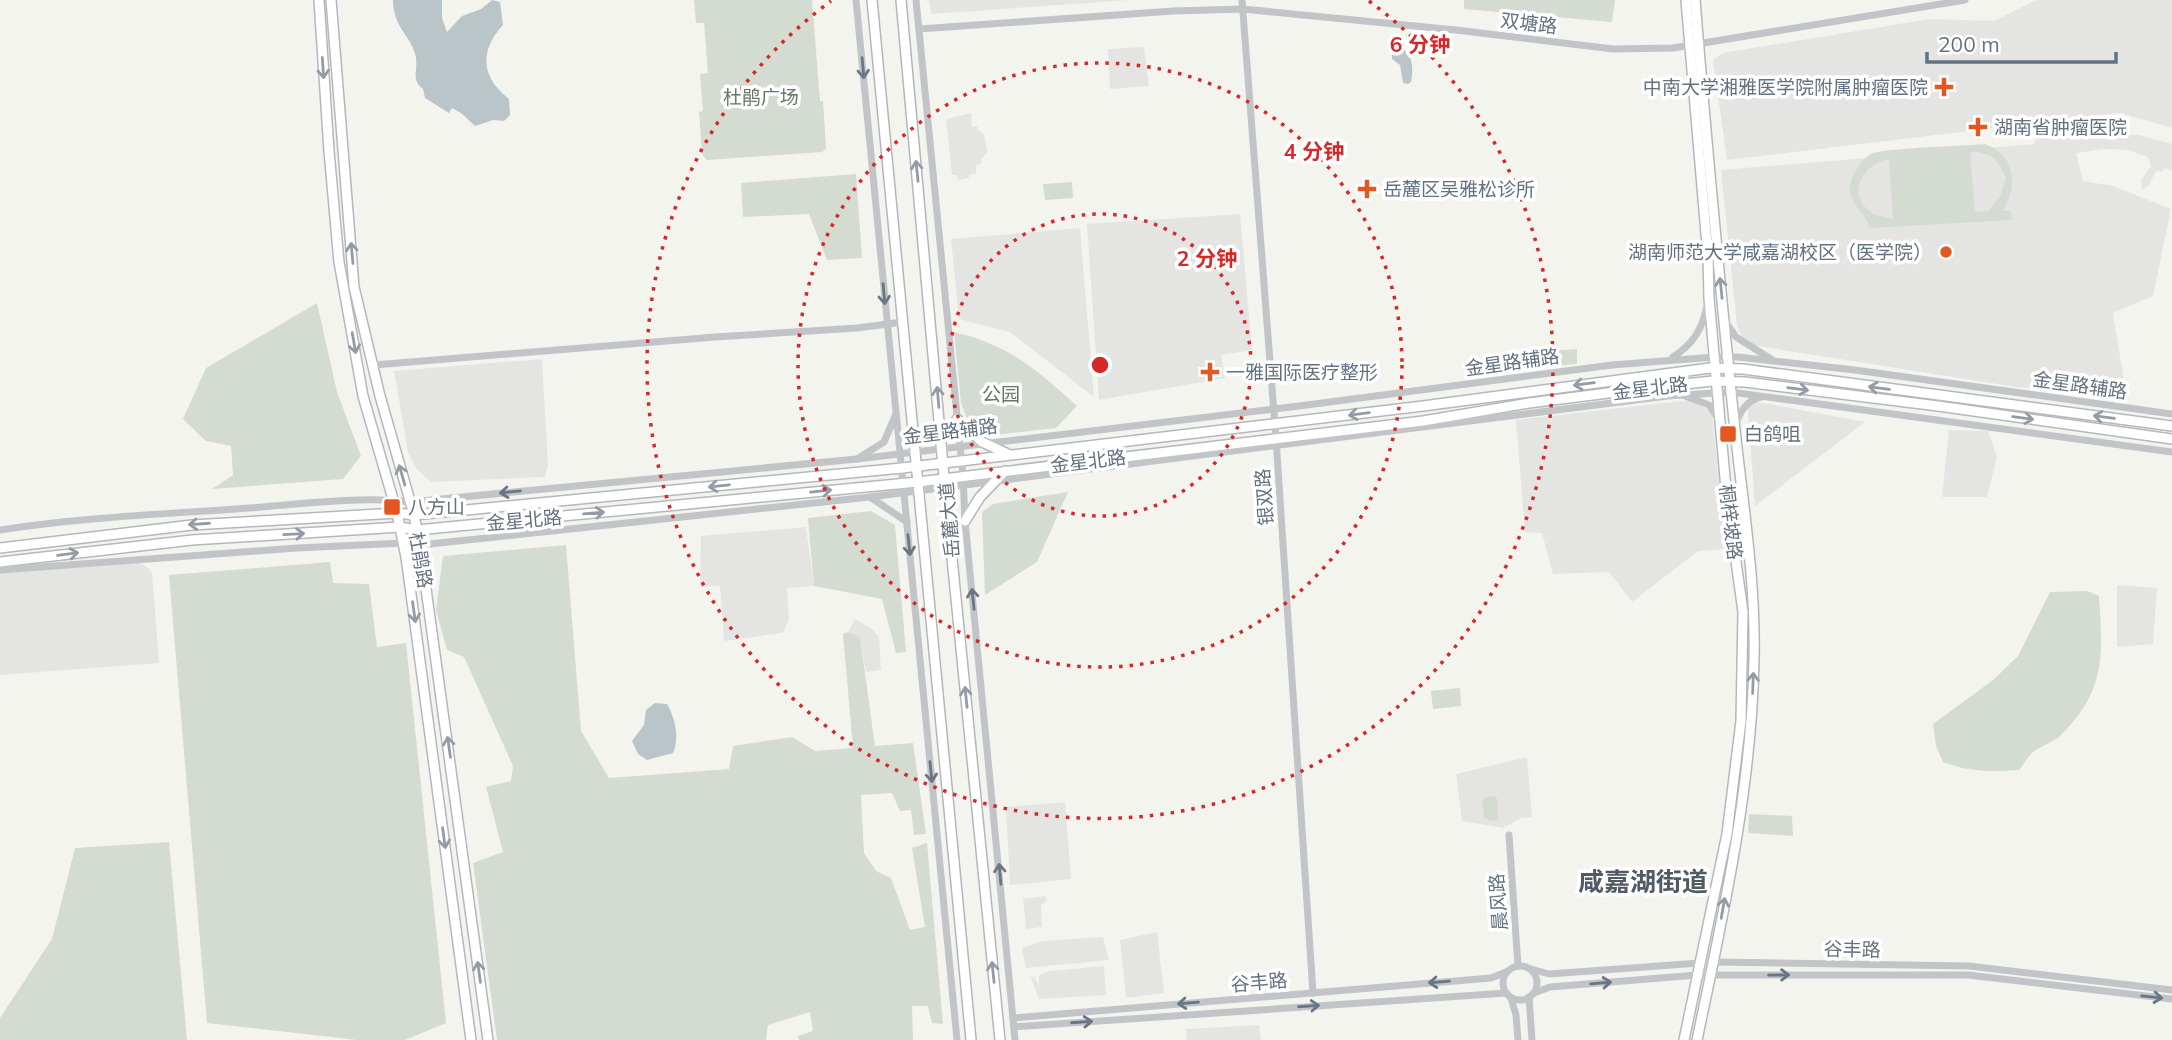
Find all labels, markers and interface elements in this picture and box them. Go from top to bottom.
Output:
street label: 双塘路 [1499,8,1559,38]
scale bar [1927,21,2116,65]
text: 6 分钟 [1390,31,1450,57]
text: 200 m [1938,31,2000,57]
one-way arrow [317,56,330,79]
one-way arrow [856,56,869,79]
place label: 中南大学湘雅医学院附属肿瘤医院 [1643,75,1928,99]
marker: 中南大学湘雅医学院附属肿瘤医院 [1934,77,1954,97]
park label: 杜鹃广场 [723,85,799,109]
place label: 湖南省肿瘤医院 [1994,115,2127,139]
marker: 湖南省肿瘤医院 [1968,117,1988,137]
text: 4 分钟 [1284,138,1344,164]
one-way arrow [910,160,923,183]
place label: 岳麓区吴雅松诊所 [1383,177,1535,201]
marker: 岳麓区吴雅松诊所 [1357,179,1377,199]
place label: 湖南师范大学咸嘉湖校区（医学院） [1628,240,1932,264]
one-way arrow [345,243,358,265]
marker: 湖南师范大学咸嘉湖校区（医学院） [1938,244,1954,260]
text: 2 分钟 [1177,245,1237,271]
one-way arrow [1715,278,1728,300]
one-way arrow [878,283,891,305]
one-way arrow [348,331,361,354]
street label: 金星路辅路 [1463,344,1561,380]
centre of rings [1088,353,1112,377]
place label: 一雅国际医疗整形 [1226,360,1378,384]
marker: 一雅国际医疗整形 [1200,362,1220,382]
street label: 金星路辅路 [2031,367,2129,403]
street label: 金星北路 [1611,371,1689,405]
one-way arrow [1573,377,1596,390]
one-way arrow [1868,381,1891,394]
park label: 公园 [982,382,1020,406]
one-way arrow [1786,383,1809,396]
one-way arrow [932,386,945,409]
one-way arrow [1348,407,1371,420]
one-way arrow [2093,411,2116,424]
one-way arrow [2011,412,2034,425]
street label: 金星路辅路 [901,413,999,449]
place label: 白鸽咀 [1744,422,1801,446]
marker: 白鸽咀 [1718,424,1738,444]
street label: 金星北路 [1049,444,1127,478]
one-way arrow [395,464,408,486]
street label: 银双路 [1250,468,1278,526]
one-way arrow [708,480,731,493]
street label: 岳麓大道 [934,481,964,559]
street label: 桐梓坡路 [1714,483,1748,561]
one-way arrow [809,485,831,498]
one-way arrow [499,486,522,499]
place label: 八方山 [408,495,465,519]
marker: 八方山 [382,497,402,517]
street label: 金星北路 [485,505,563,535]
one-way arrow [582,506,605,519]
one-way arrow [188,518,211,531]
one-way arrow [282,527,305,540]
street label: 杜鹃路 [404,530,438,590]
one-way arrow [903,533,916,556]
one-way arrow [56,548,79,561]
one-way arrow [966,588,979,611]
one-way arrow [407,600,420,623]
one-way arrow [1747,672,1760,695]
one-way arrow [959,686,972,709]
one-way arrow [442,736,455,759]
one-way arrow [925,760,938,782]
one-way arrow [438,826,451,848]
one-way arrow [993,864,1006,886]
district label: 咸嘉湖街道 [1578,865,1708,898]
street label: 晨风路 [1484,873,1512,931]
one-way arrow [1717,897,1730,920]
street label: 谷丰路 [1823,937,1881,961]
one-way arrow [472,961,485,984]
one-way arrow [986,961,999,984]
street label: 谷丰路 [1230,968,1288,996]
one-way arrow [1767,968,1790,982]
one-way arrow [1429,976,1451,989]
one-way arrow [1589,976,1612,989]
one-way arrow [2140,990,2162,1003]
one-way arrow [1177,997,1200,1010]
one-way arrow [1297,999,1320,1012]
one-way arrow [1070,1015,1093,1028]

